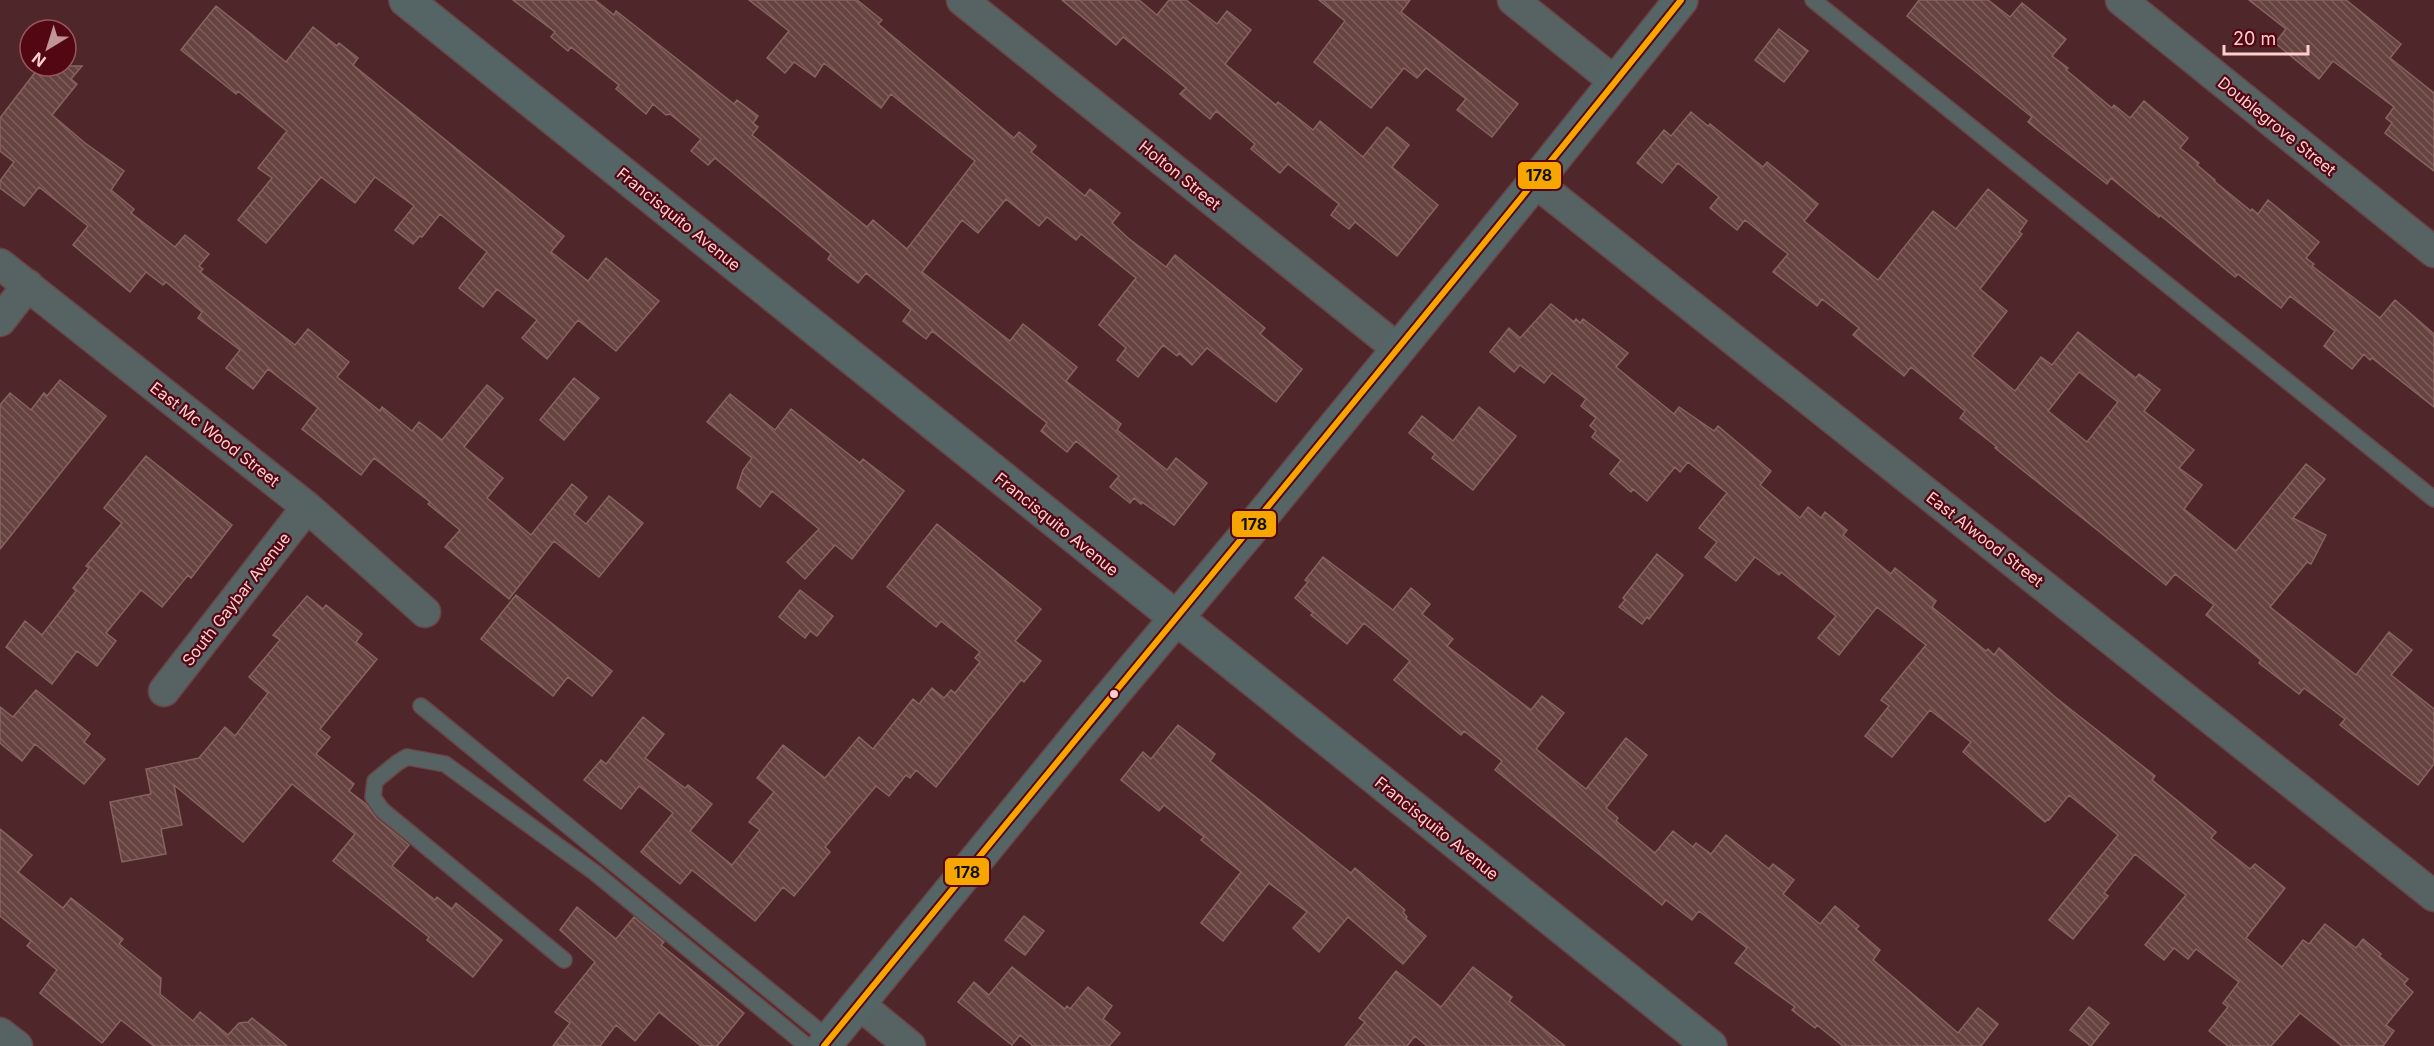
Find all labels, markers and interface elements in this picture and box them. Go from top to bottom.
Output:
north arrow [18,18,78,78]
scale bar [2224,18,2308,56]
text: 20 m [2233,28,2276,49]
text: N [28,48,50,71]
street label: Doublegrove Street [2214,72,2340,180]
street label: Holton Street [1135,136,1225,214]
line badge: 178 [1517,161,1562,190]
street label: Francisquito Avenue [613,163,745,275]
text: 178 [1526,165,1552,185]
street label: East Mc Wood Street [146,377,284,491]
street label: Francisquito Avenue [991,468,1123,580]
street label: East Alwood Street [1922,487,2048,591]
line badge: 178 [1231,510,1277,538]
text: 178 [1241,514,1267,534]
street label: South Gaybar Avenue [178,528,294,670]
unlabelled marker [1108,688,1120,700]
street label: Francisquito Avenue [1371,772,1503,884]
line badge: 178 [944,857,990,886]
text: 178 [954,862,980,882]

